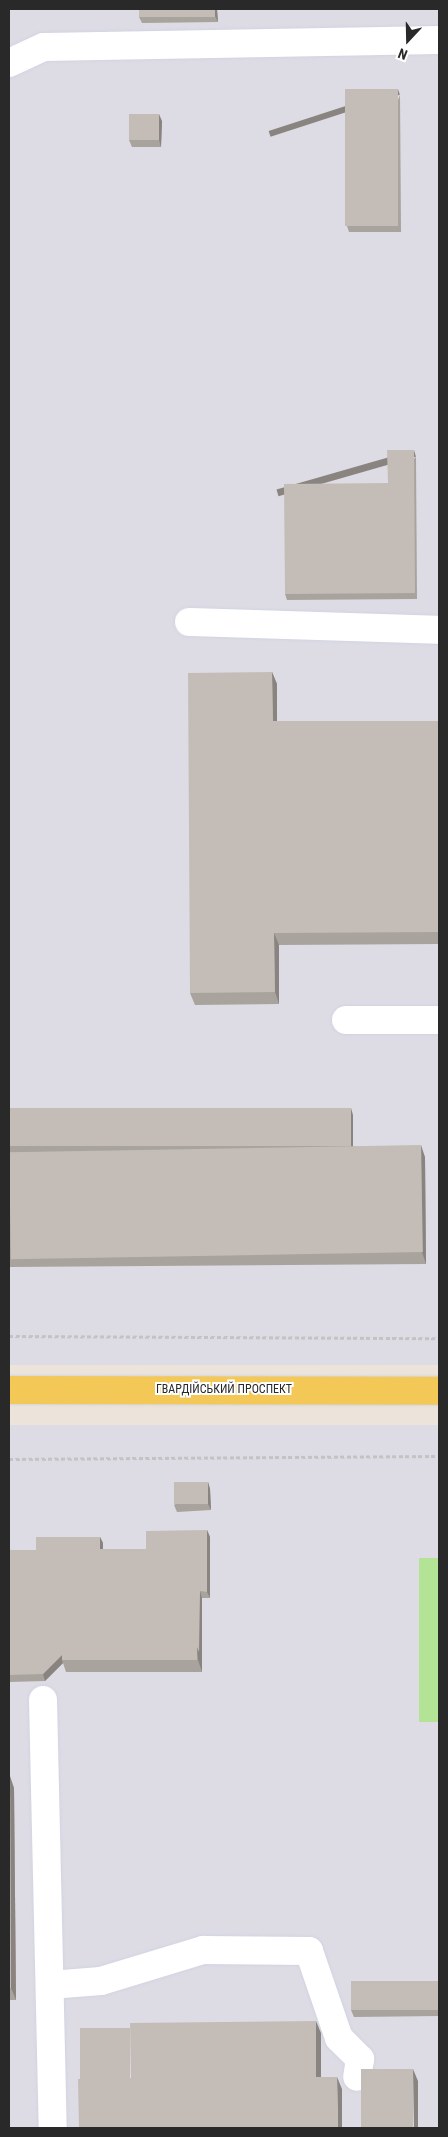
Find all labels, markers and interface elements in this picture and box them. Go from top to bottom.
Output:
north arrow [383,15,433,65]
text: N [396,45,410,63]
street label: ГВАРДІЙСЬКИЙ ПРОСПЕКТ [156,1383,292,1397]

